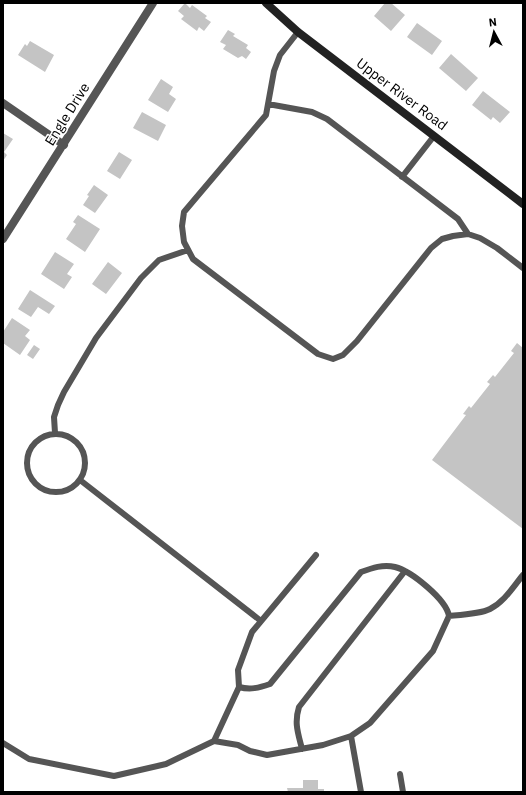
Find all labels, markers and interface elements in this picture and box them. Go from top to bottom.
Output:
north arrow [474,12,514,52]
text: N [488,15,498,30]
street label: Upper River Road [353,54,451,134]
street label: Engle Drive [41,79,94,149]

